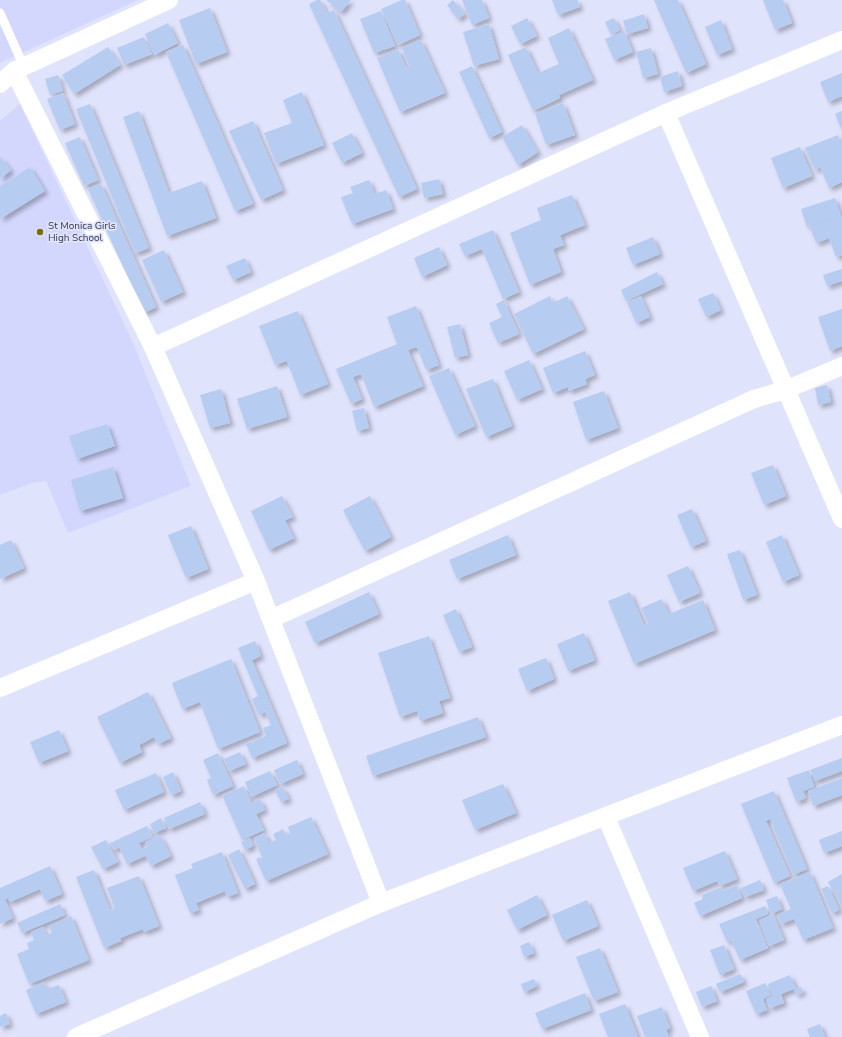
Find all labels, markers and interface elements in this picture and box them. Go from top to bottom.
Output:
place label: St Monica Girls High School [48,219,116,245]
marker: St Monica Girls High School [35,227,45,237]

